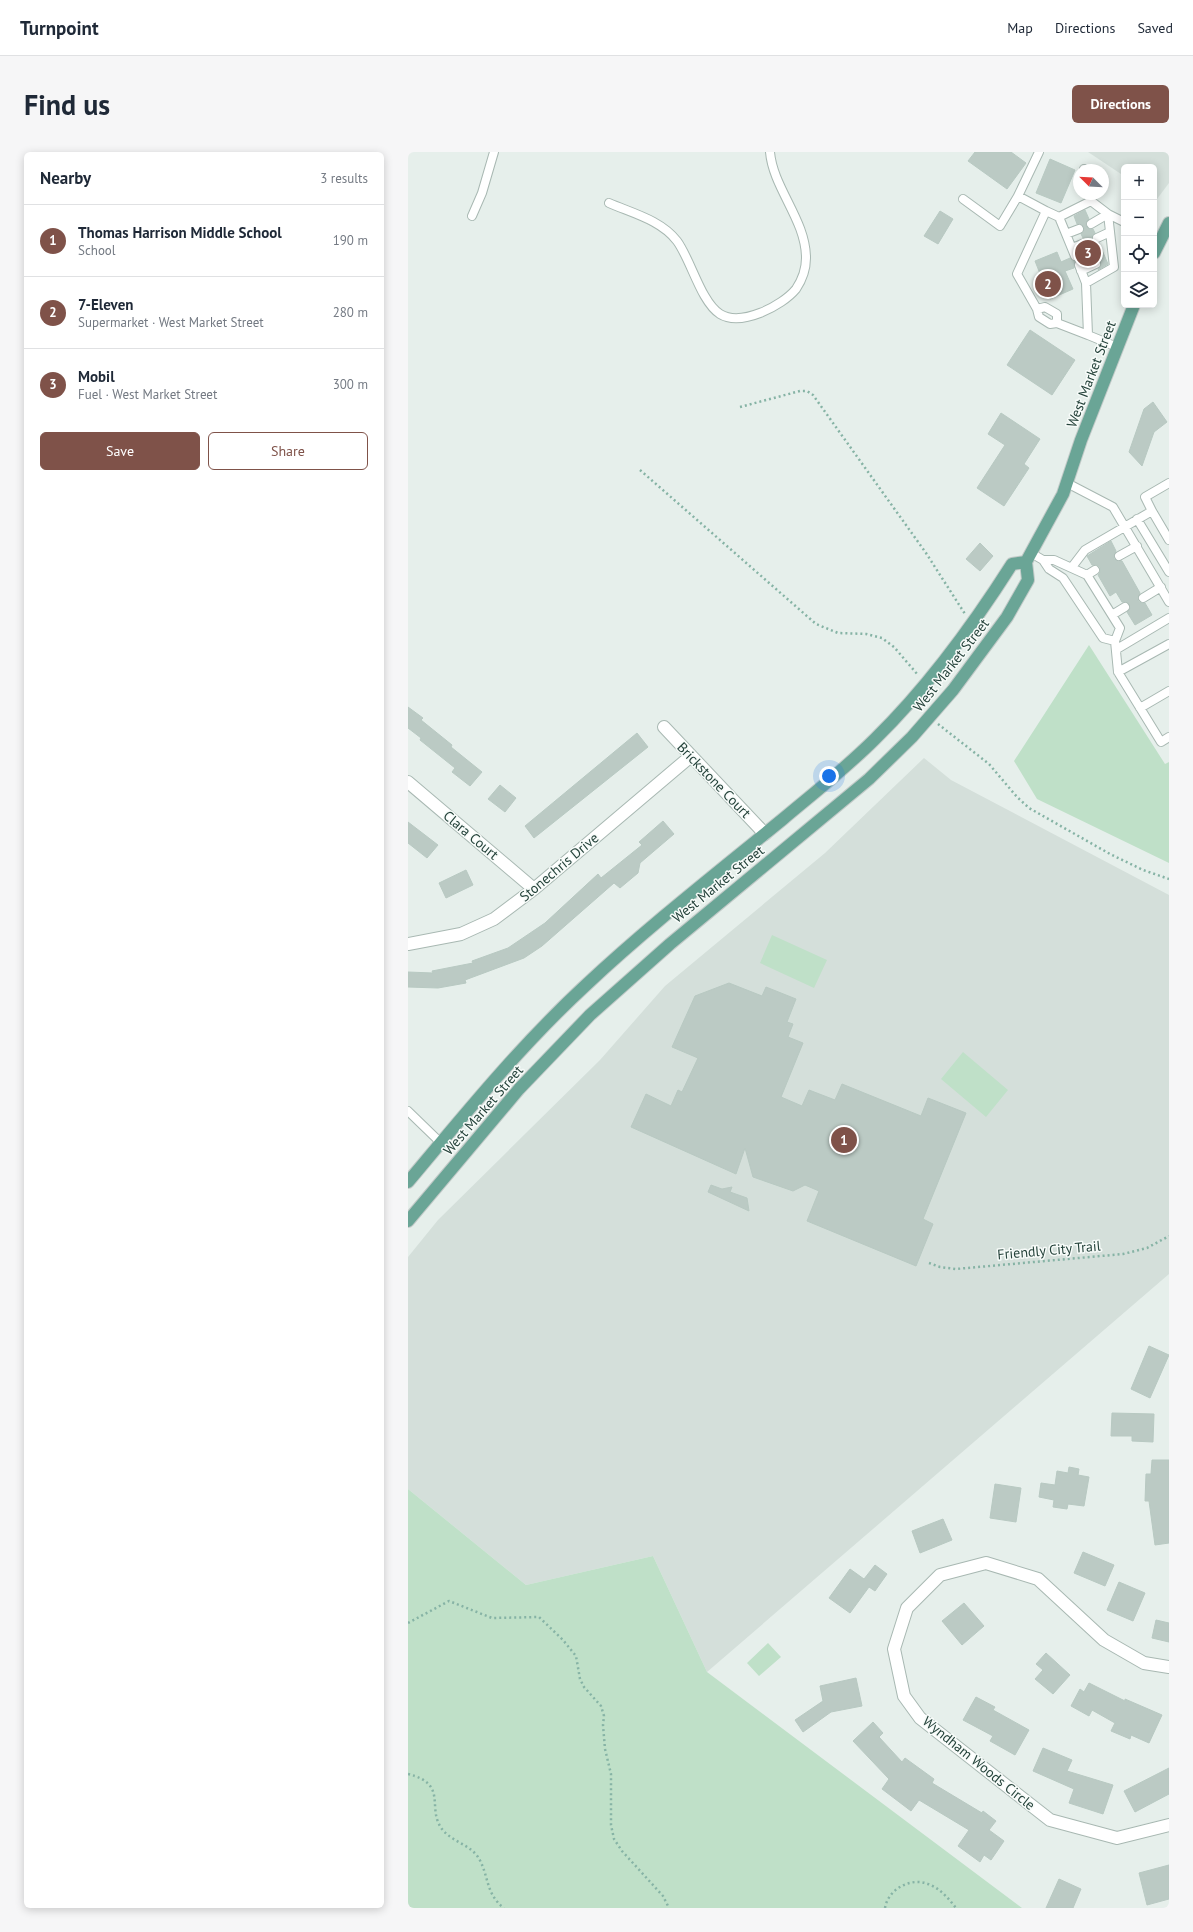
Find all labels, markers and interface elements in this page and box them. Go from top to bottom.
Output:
text: Turnpoint [20,16,99,40]
text: Map [1007,19,1033,37]
text: Directions [1055,19,1115,37]
text: Saved [1137,19,1173,37]
button: Directions [1072,85,1169,123]
text: Find us [24,86,110,123]
north arrow [1073,164,1109,200]
map controls [1121,164,1157,308]
button: + [1121,164,1157,200]
text: Nearby [40,167,91,189]
text: 3 results [320,170,368,187]
button: − [1121,200,1157,236]
text: Thomas Harrison Middle School [78,223,282,242]
text: 1 [49,232,57,249]
text: 190 m [333,232,368,249]
button: locate [1121,236,1157,272]
pin: 3 [1075,238,1101,268]
text: School [78,242,116,259]
pin: 2 [1035,269,1061,299]
button: layers [1121,272,1157,308]
text: 7-Eleven [78,295,133,314]
text: 2 [49,304,57,321]
text: 280 m [333,304,368,321]
text: Supermarket · West Market Street [78,314,264,331]
street label: West Market Street [1062,318,1120,430]
text: Mobil [78,367,115,386]
text: 3 [49,376,57,393]
text: 300 m [333,376,368,393]
text: Fuel · West Market Street [78,386,217,403]
button: Save [40,432,200,470]
button: Share [208,432,368,470]
street label: West Market Street [909,615,993,715]
street label: Brickstone Court [673,738,755,822]
your location [819,766,839,786]
street label: Clara Court [440,807,503,864]
street label: Stonechris Drive [516,829,602,905]
street label: West Market Street [668,841,768,927]
street label: West Market Street [439,1061,527,1159]
pin: 1 [831,1125,857,1155]
street label: Friendly City Trail [997,1237,1101,1263]
street label: Wyndham Woods Circle [919,1712,1039,1814]

